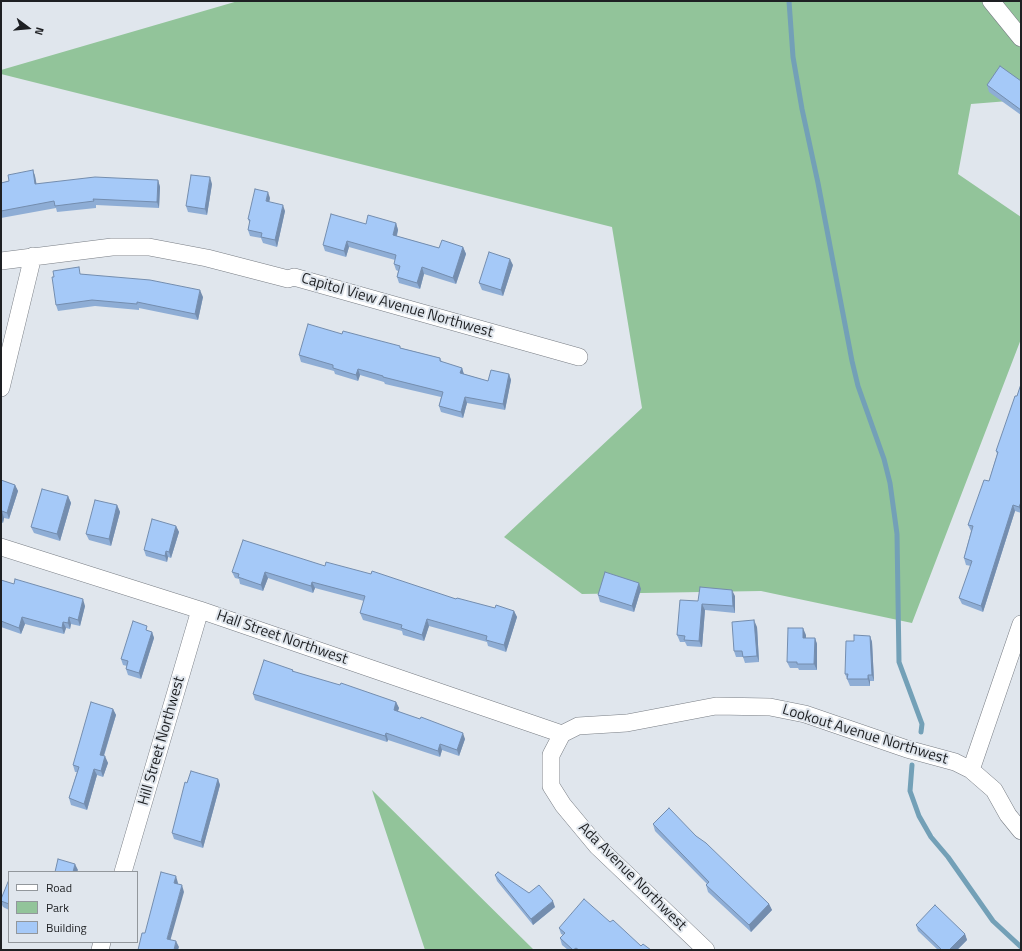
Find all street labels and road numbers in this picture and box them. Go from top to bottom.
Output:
street label: Capitol View Avenue Northwest [299,270,495,342]
street label: Hall Street Northwest [214,607,350,669]
street label: Hill Street Northwest [135,674,189,808]
street label: Lookout Avenue Northwest [780,701,950,769]
street label: Ada Avenue Northwest [574,819,690,935]

